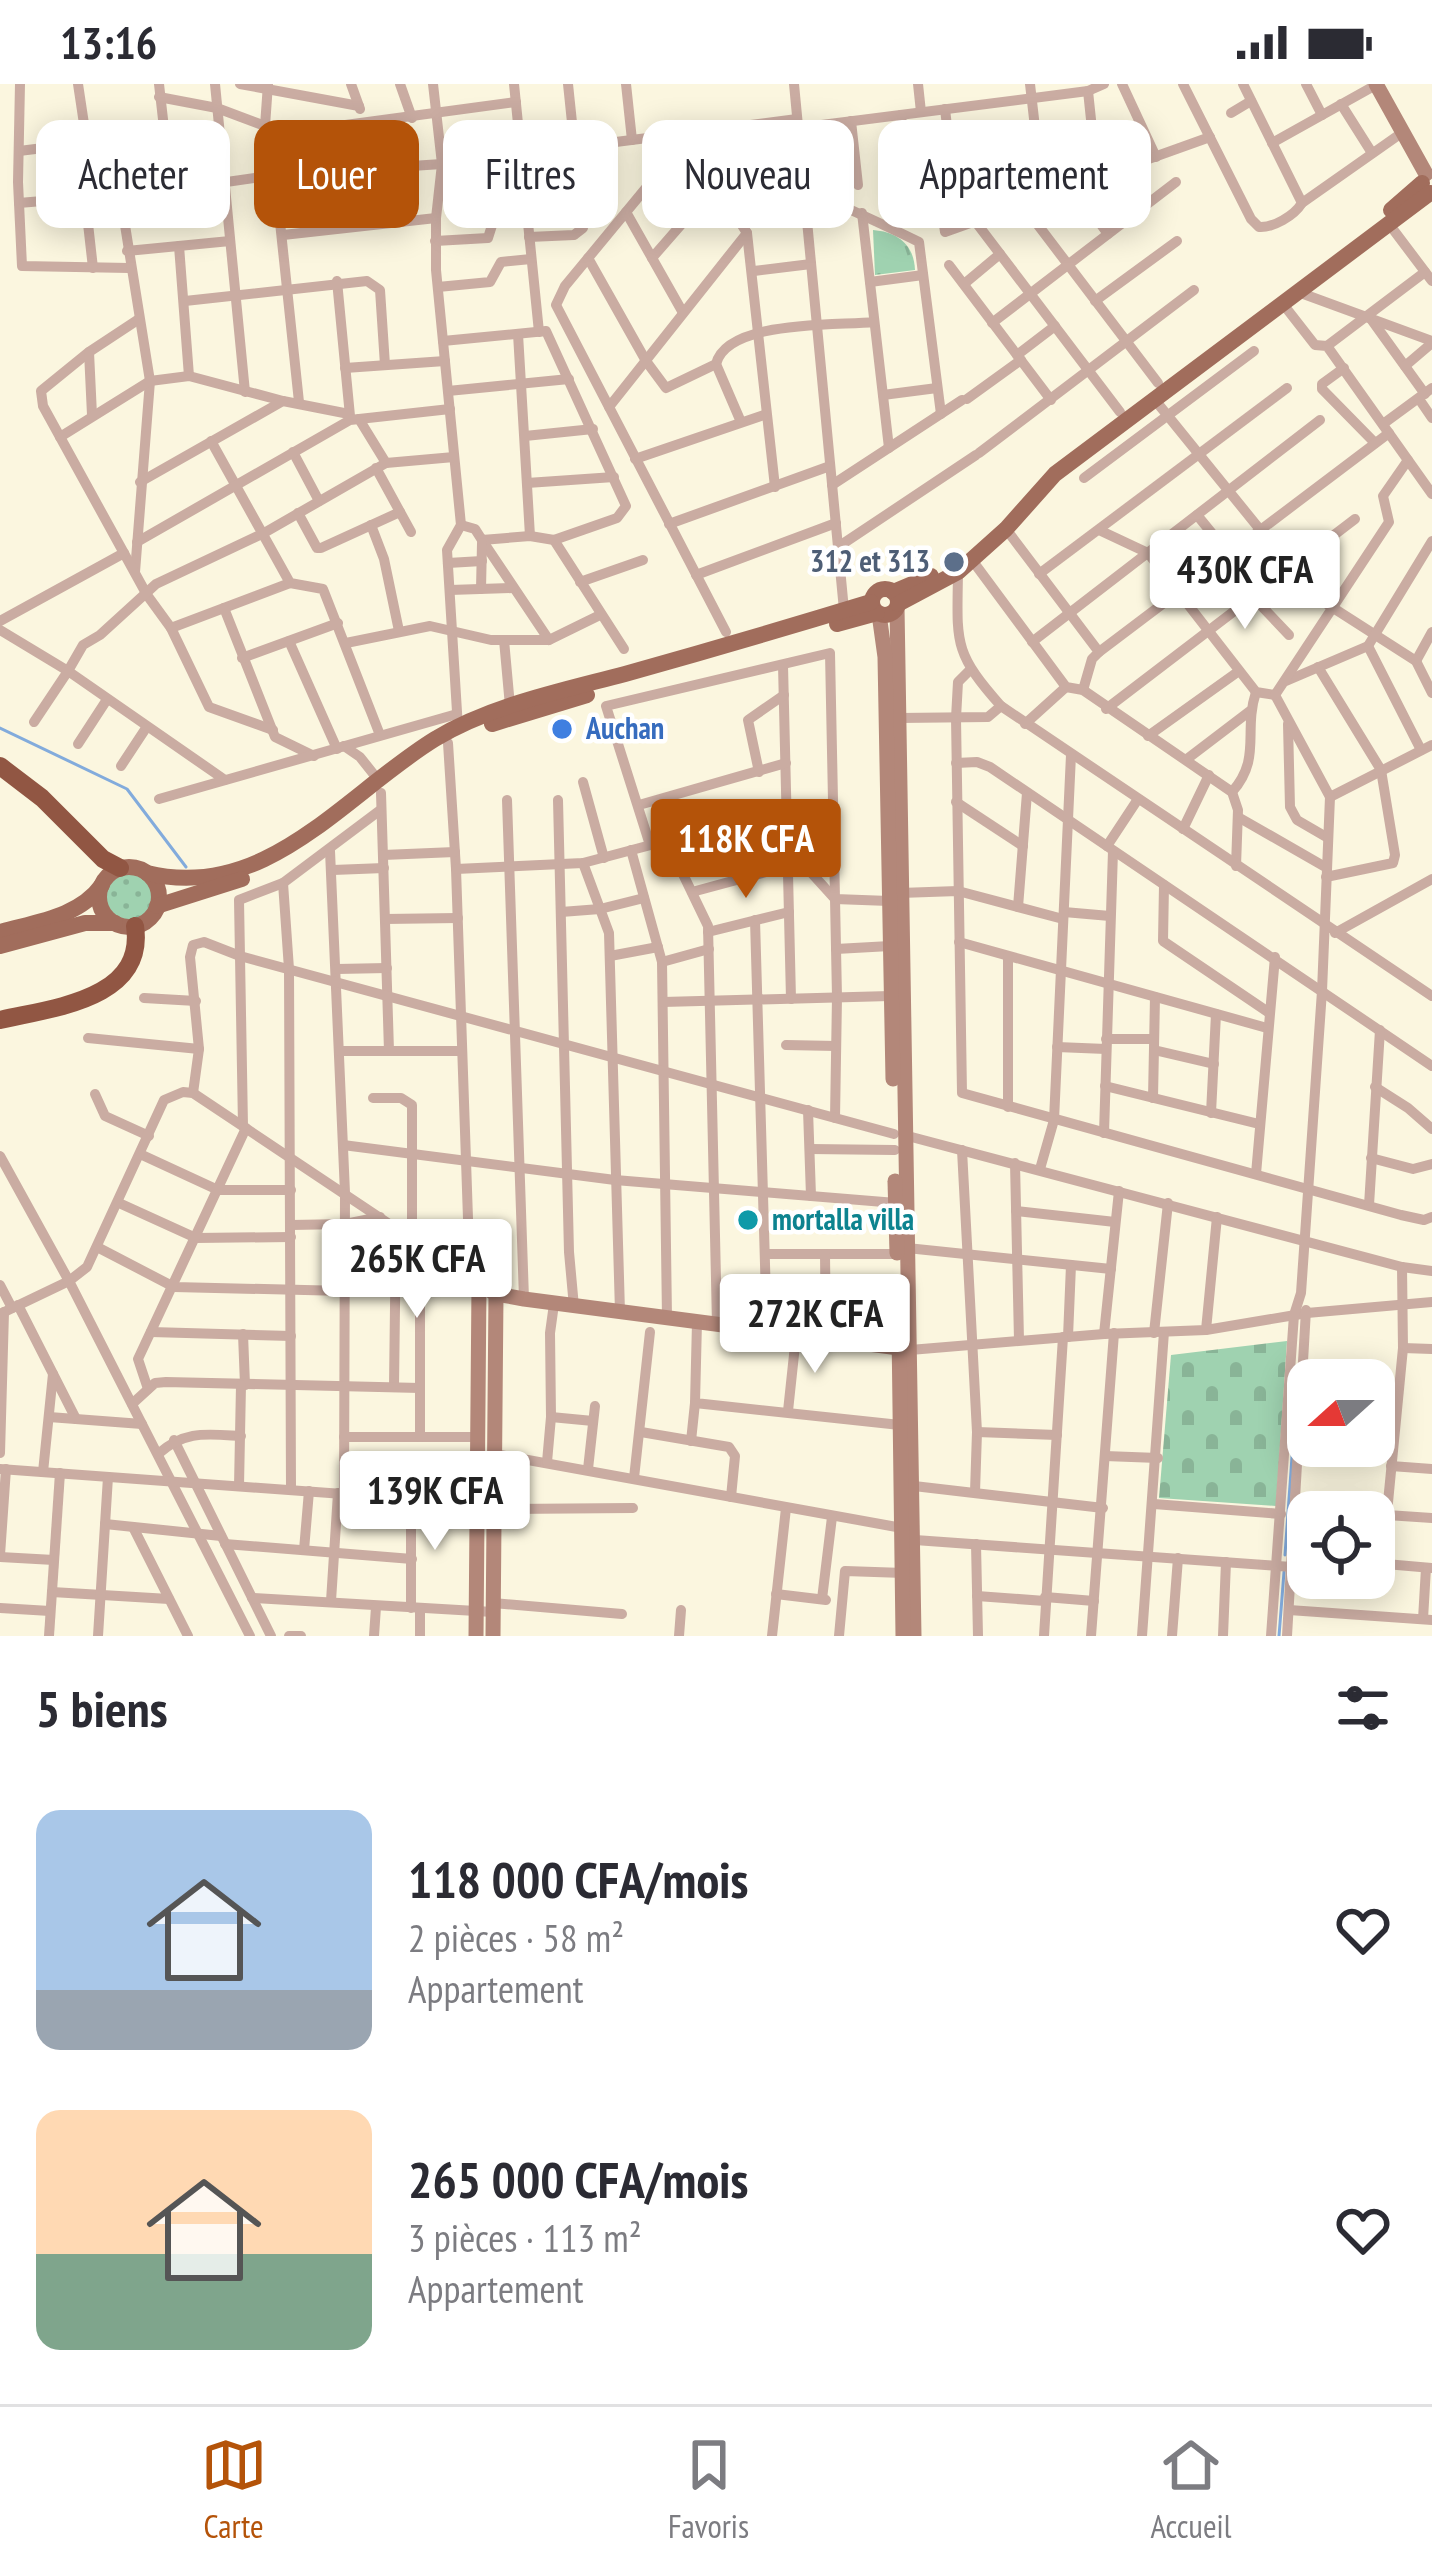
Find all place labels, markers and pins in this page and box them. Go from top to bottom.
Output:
pin: 430K CFA [1121,530,1369,632]
place label: 312 et 313 [810,541,930,580]
marker: 312 et 313 [941,549,967,575]
place label: Auchan [585,708,664,747]
marker: Auchan [549,716,575,742]
pin: 118K CFA [622,799,870,901]
place label: mortalla villa [772,1199,914,1238]
marker: mortalla villa [735,1207,761,1233]
pin: 265K CFA [293,1219,541,1321]
pin: 272K CFA [691,1274,939,1376]
pin: 139K CFA [311,1451,559,1553]

